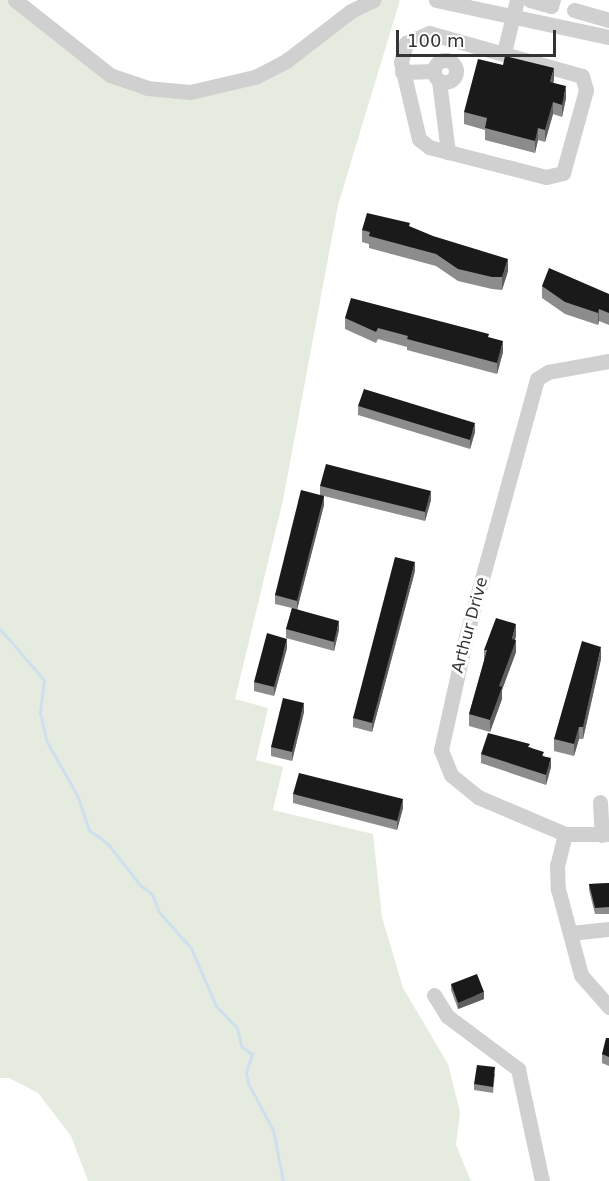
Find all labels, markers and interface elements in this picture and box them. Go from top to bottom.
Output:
scale bar [399,18,560,56]
text: 100 m [407,30,465,51]
street label: Arthur Drive [448,575,492,675]

